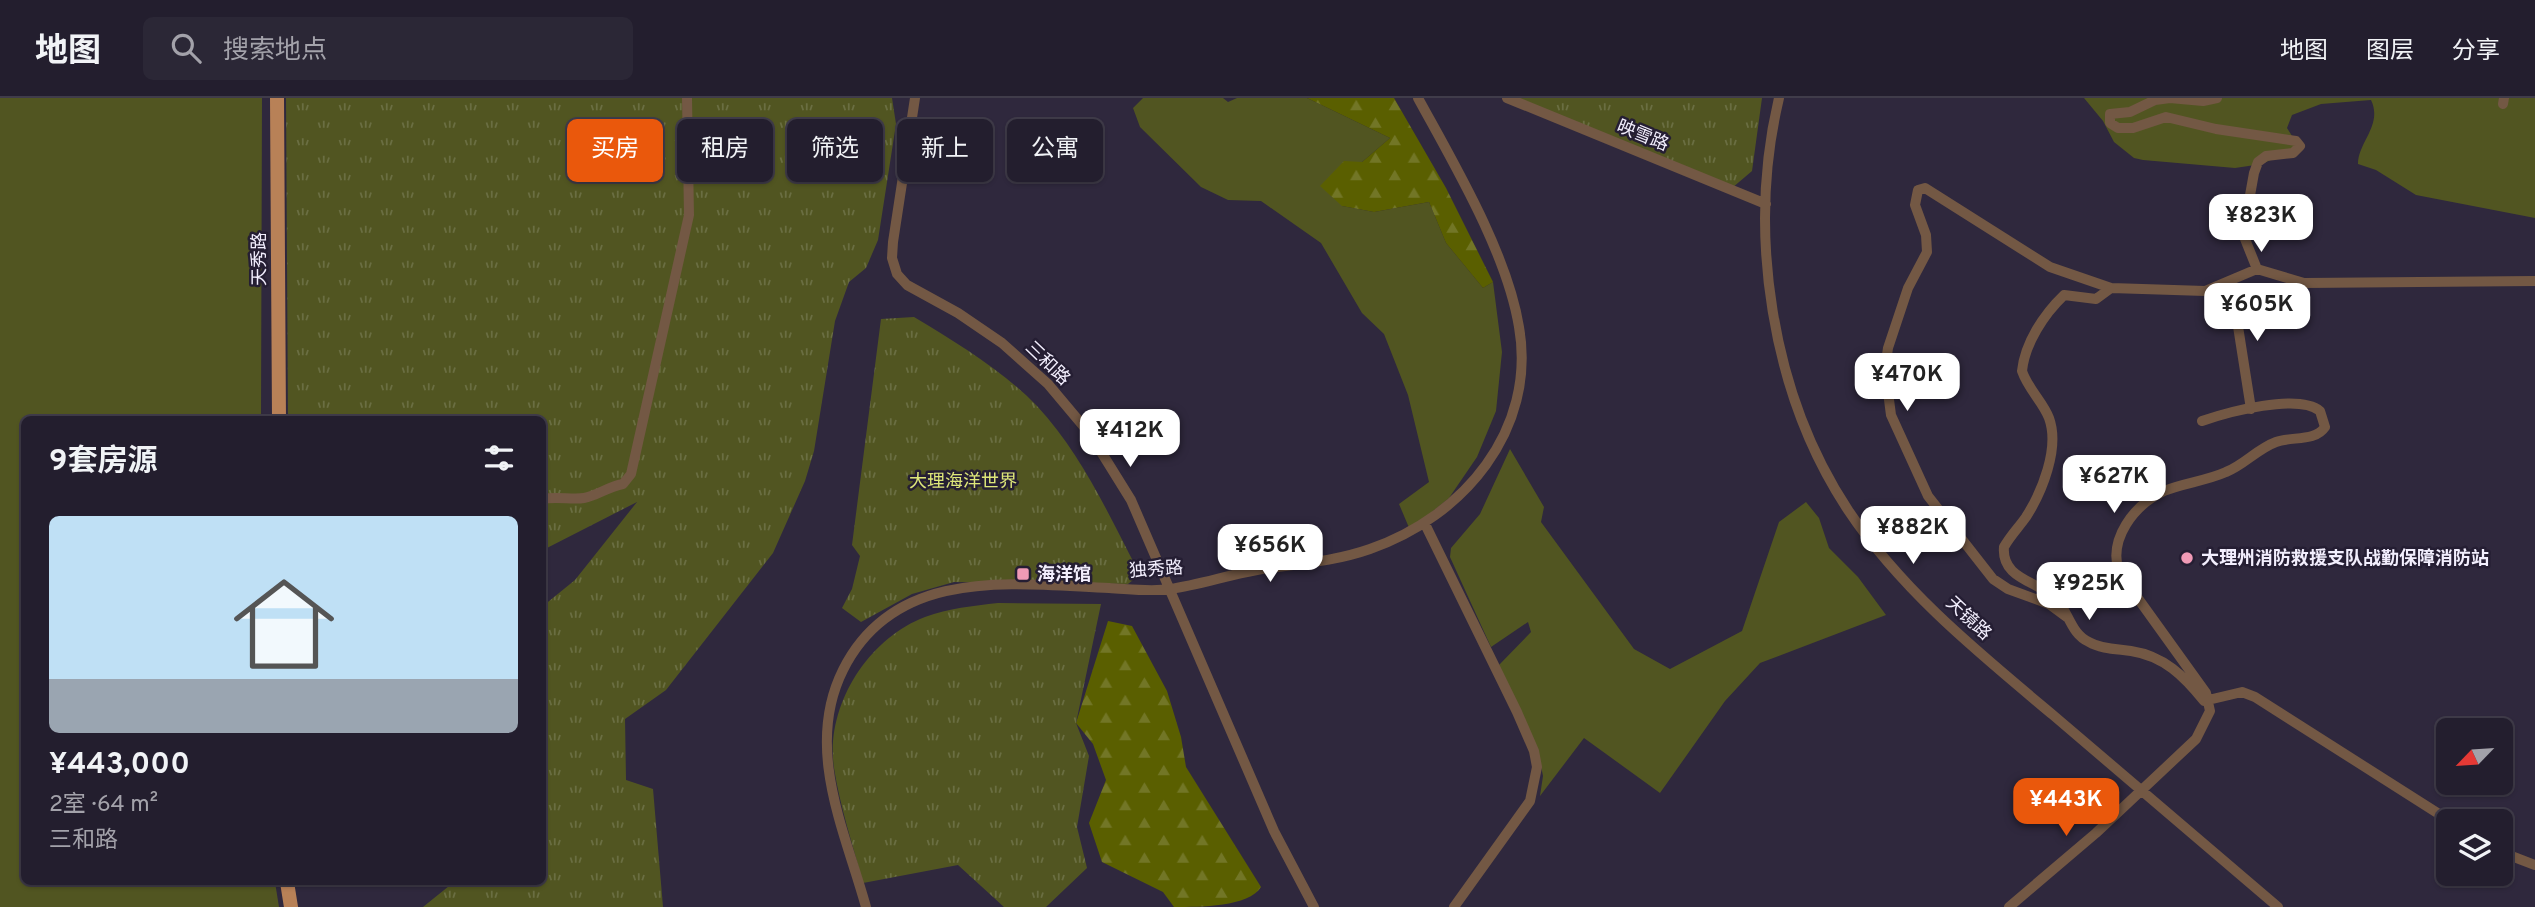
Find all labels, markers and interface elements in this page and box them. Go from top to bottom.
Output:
search box [143,17,633,80]
icon: search [167,29,205,67]
text: 地图 [35,32,101,74]
text: 搜索地点 [223,35,327,68]
text: 地图 [2280,37,2328,67]
text: 图层 [2366,37,2414,67]
text: 分享 [2452,37,2500,67]
street label: 映雪路 [1613,116,1672,157]
chip: 买房 [567,119,663,182]
chip: 租房 [677,119,773,182]
chip: 筛选 [787,119,883,182]
chip: 新上 [897,119,993,182]
chip: 公寓 [1007,119,1103,182]
pin: ¥823K [2212,194,2310,254]
text: ¥823K [2225,202,2297,231]
street label: 天秀路 [249,232,272,286]
pin: ¥605K [2208,284,2306,343]
text: ¥605K [2220,291,2294,320]
street label: 三和路 [1020,337,1074,391]
pin: ¥470K [1858,354,1956,413]
text: ¥470K [1871,361,1943,390]
pin: ¥412K [1081,410,1179,469]
text: ¥412K [1096,417,1164,446]
icon: filters [480,439,518,477]
text: 9套房源 [49,444,157,481]
pin: ¥627K [2065,456,2163,515]
text: ¥627K [2079,463,2149,492]
park label: 大理海洋世界 [909,471,1017,494]
pin: ¥882K [1864,506,1962,566]
text: ¥882K [1877,514,1949,543]
pin: ¥656K [1221,524,1319,584]
text: ¥656K [1234,532,1306,561]
place label: 大理州消防救援支队战勤保障消防站 [2201,548,2489,571]
marker: 大理州消防救援支队战勤保障消防站 [2179,550,2195,566]
street label: 独秀路 [1128,557,1184,584]
icon: home [221,561,347,687]
pin: ¥925K [2040,562,2138,622]
place label: 海洋馆 [1037,564,1091,587]
marker: 海洋馆 [1015,566,1031,582]
text: ¥925K [2053,570,2125,599]
street label: 天镜路 [1940,592,1996,646]
north arrow [2436,718,2513,794]
map controls [2436,718,2513,886]
text: ¥443,000 [49,747,190,784]
pin: ¥443K [2017,778,2115,838]
text: ¥443K [2029,786,2103,815]
text: 2室 · 64 m² [49,791,158,820]
button: layers [2436,809,2513,886]
text: 三和路 [49,827,118,856]

